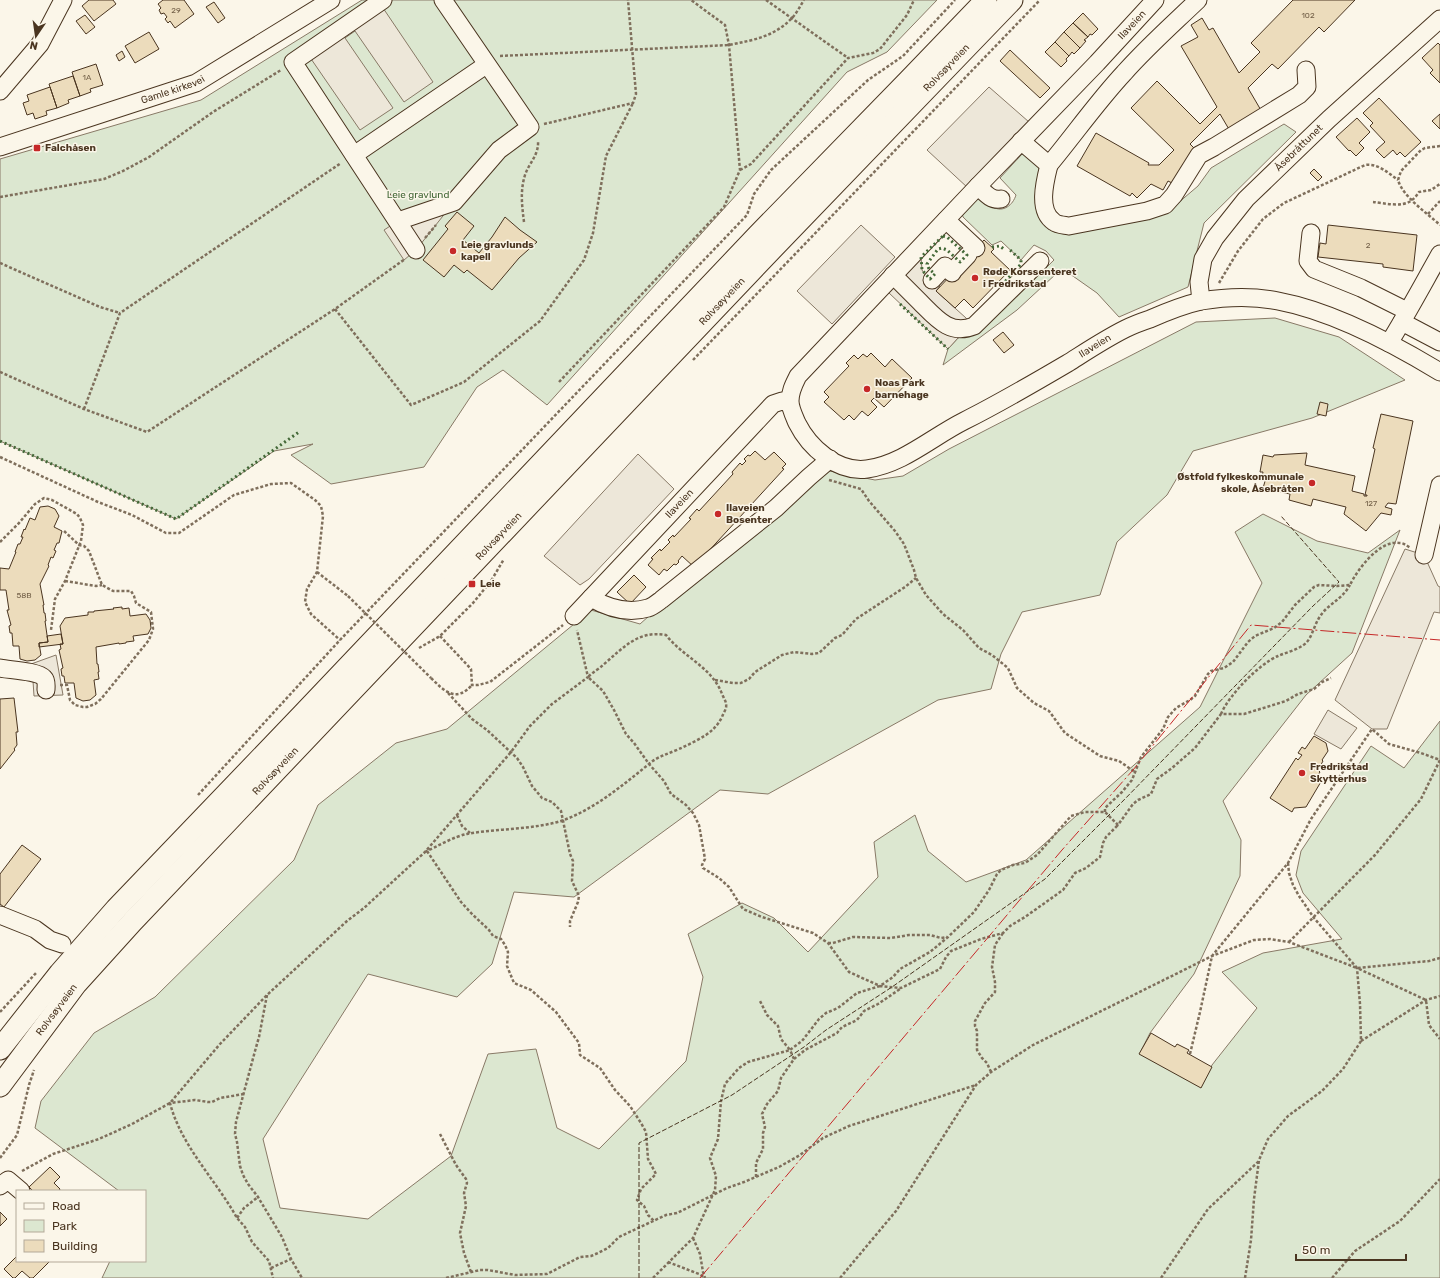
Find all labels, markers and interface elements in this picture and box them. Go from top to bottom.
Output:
house number: 29 [171,6,181,15]
street label: Ilaveien [1115,8,1149,42]
house number: 102 [1301,11,1315,20]
north arrow [16,16,56,56]
text: N [28,38,39,52]
street label: Rolvsøyveien [921,42,972,94]
house number: 1A [83,73,92,82]
street label: Gamle kirkevei [139,73,207,107]
street label: Åsebråttunet [1272,122,1325,174]
place label: Falchåsen [45,142,96,154]
marker: Falchåsen [32,143,42,153]
park label: Leie gravlund [387,189,449,201]
place label: Leie gravlunds kapell [461,239,534,263]
house number: 2 [1366,241,1371,250]
marker: Leie gravlunds kapell [448,246,458,256]
place label: Røde Korssenteret i Fredrikstad [983,266,1077,290]
marker: Røde Korssenteret i Fredrikstad [970,273,980,283]
street label: Rolvsøyveien [697,275,748,328]
street label: Ilaveien [1077,332,1113,360]
place label: Noas Park barnehage [875,377,929,401]
marker: Noas Park barnehage [862,384,872,394]
place label: Østfold fylkeskommunale skole, Åsebråten [1177,471,1304,495]
marker: Østfold fylkeskommunale skole, Åsebråten [1307,478,1317,488]
street label: Ilaveien [663,487,696,521]
house number: 127 [1365,499,1377,508]
place label: Ilaveien Bosenter [726,502,773,526]
marker: Ilaveien Bosenter [713,509,723,519]
street label: Rolvsøyveien [473,510,524,563]
place label: Leie [480,578,501,590]
marker: Leie [467,579,477,589]
house number: 58B [16,591,32,600]
street label: Rolvsøyveien [250,745,301,797]
place label: Fredrikstad Skytterhus [1310,761,1368,785]
marker: Fredrikstad Skytterhus [1297,768,1307,778]
street label: Rolvsøyveien [34,982,80,1038]
legend [16,1190,146,1262]
text: Road [52,1199,80,1213]
text: Park [52,1219,78,1233]
scale bar [1296,1236,1406,1262]
text: Building [52,1239,98,1253]
text: 50 m [1302,1243,1330,1257]

